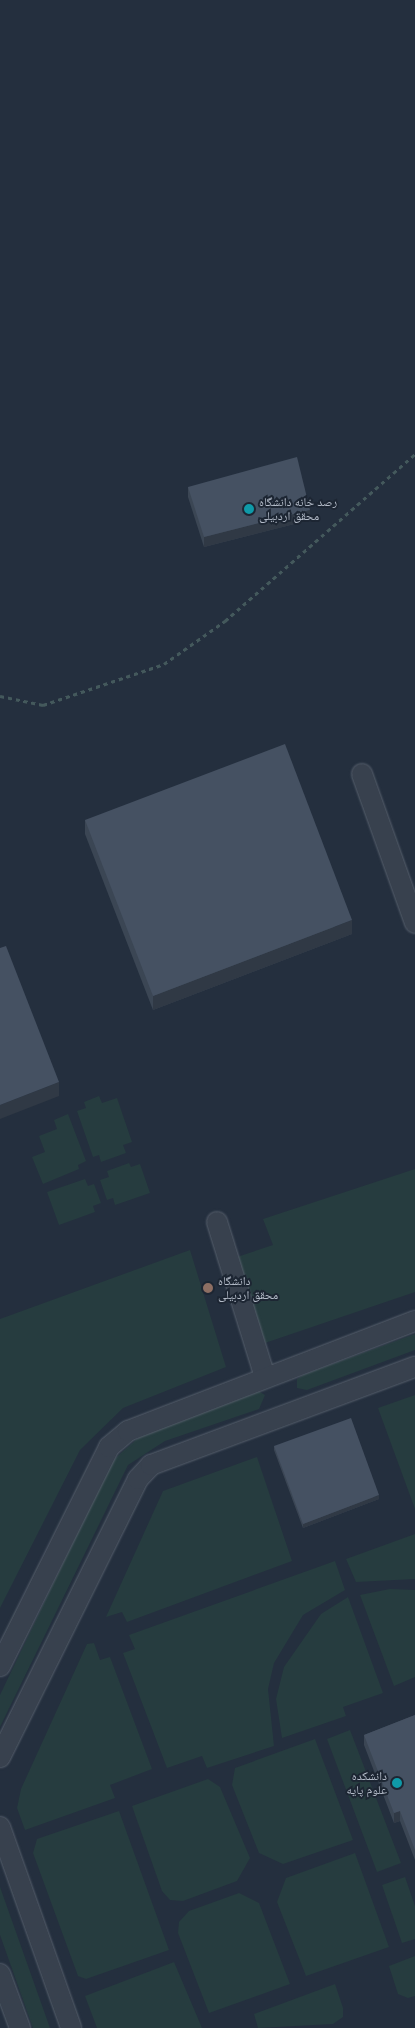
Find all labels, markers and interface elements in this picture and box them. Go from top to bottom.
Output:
place label: رصد خانه دانشگاه محقق اردبیلی [259,495,337,523]
marker: رصد خانه دانشگاه محقق اردبیلی [243,503,255,515]
place label: دانشگاه محقق اردبیلی [218,1274,278,1302]
marker: دانشگاه محقق اردبیلی [202,1282,214,1294]
place label: دانشکده علوم پایه [347,1769,387,1797]
marker: دانشکده علوم پایه [391,1777,403,1789]

